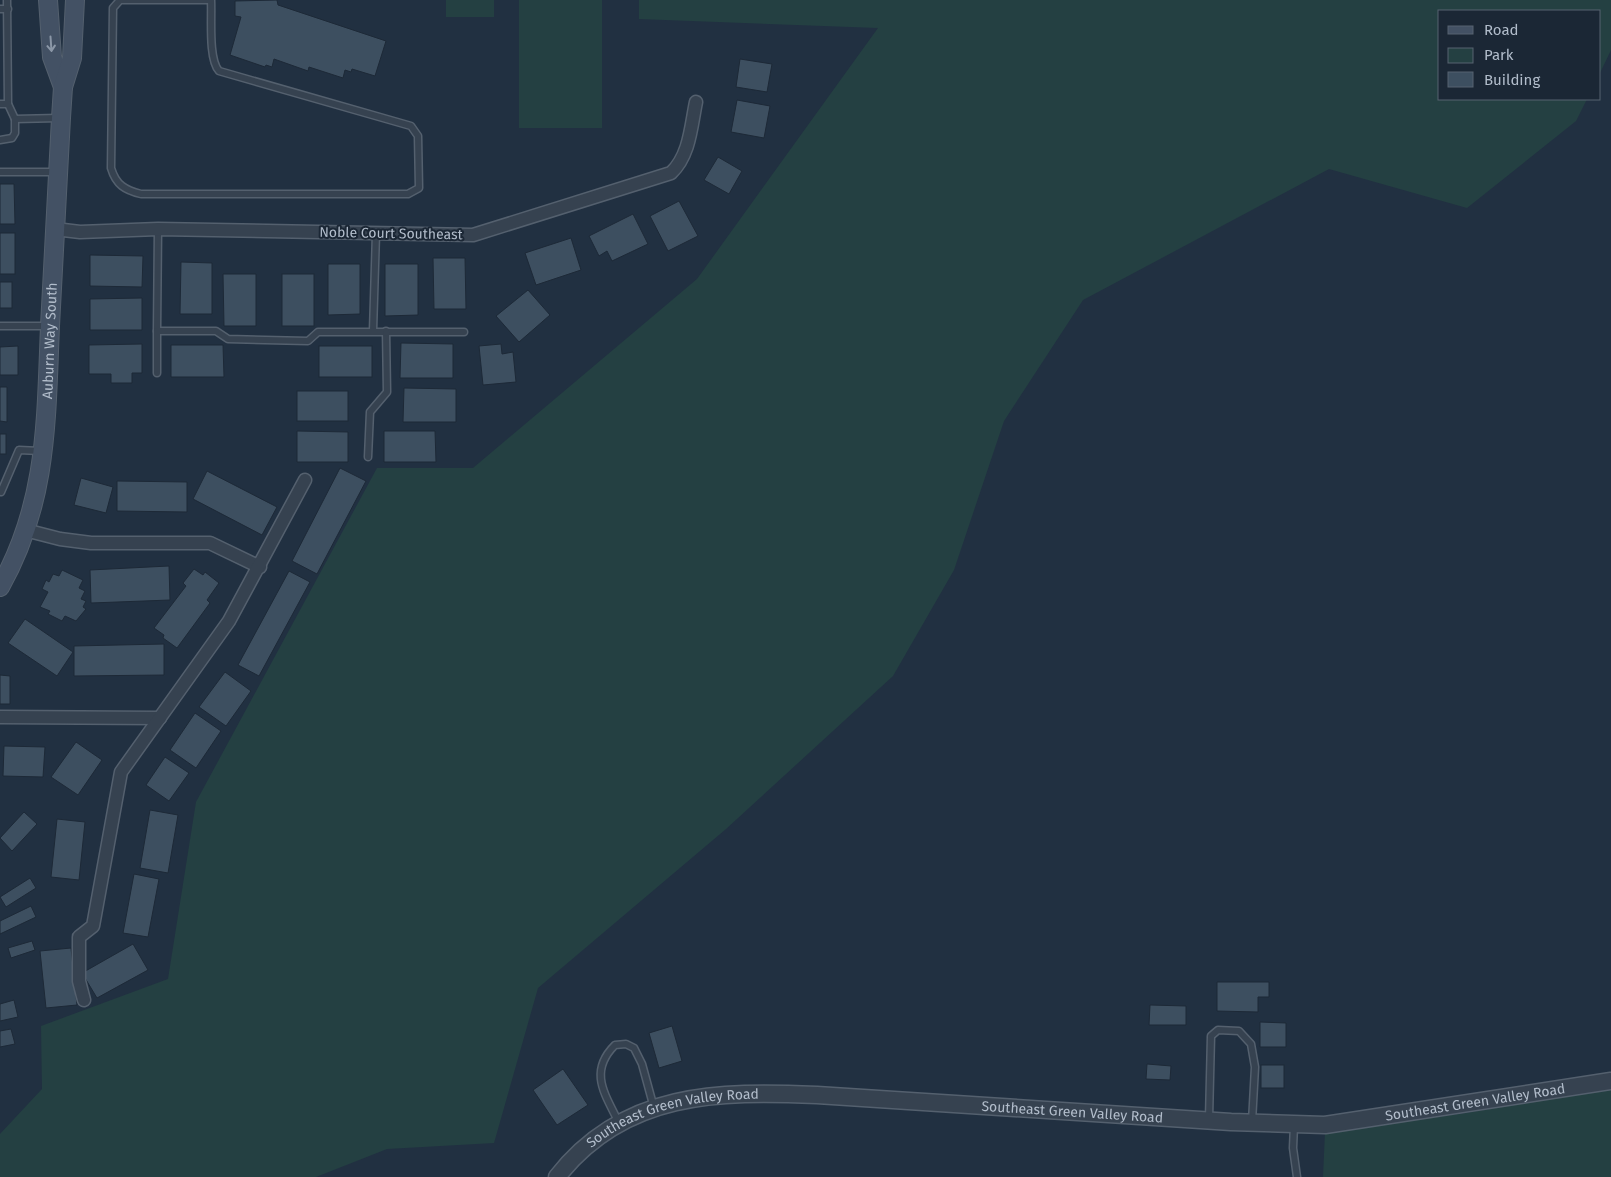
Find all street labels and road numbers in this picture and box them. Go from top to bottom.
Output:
street label: Noble Court Southeast [319,224,464,243]
street label: Auburn Way South [39,282,61,399]
street label: Southeast Green Valley Road [1384,1080,1566,1125]
street label: Southeast Green Valley Road [583,1086,759,1151]
street label: Southeast Green Valley Road [981,1098,1164,1127]

